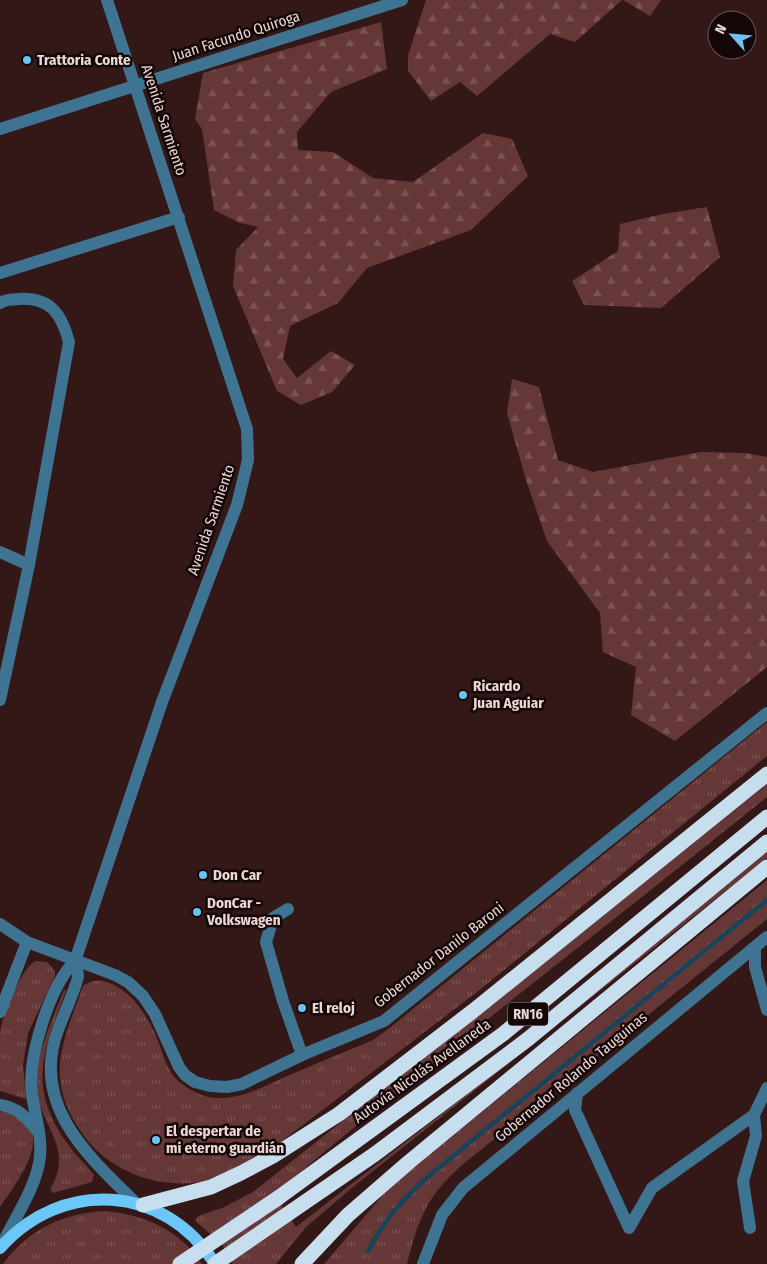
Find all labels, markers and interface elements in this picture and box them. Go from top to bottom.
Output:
street label: Juan Facundo Quiroga [170,7,302,65]
north arrow [707,10,757,60]
text: N [711,22,730,37]
place label: Trattoria Conte [37,51,131,69]
marker: Trattoria Conte [21,54,33,66]
street label: Avenida Sarmiento [138,62,190,178]
street label: Avenida Sarmiento [184,462,238,578]
place label: Ricardo Juan Aguiar [472,677,544,712]
marker: Ricardo Juan Aguiar [457,689,469,701]
place label: Don Car [213,866,262,884]
marker: Don Car [197,869,209,881]
place label: DonCar - Volkswagen [206,894,281,929]
street label: Gobernador Danilo Baroni [370,899,508,1011]
marker: DonCar - Volkswagen [191,906,203,918]
place label: El reloj [312,999,355,1017]
marker: El reloj [296,1002,308,1014]
road number: RN16 [508,1002,548,1026]
street label: Gobernador Rolando Tauguinas [491,1008,651,1146]
street label: Autovía Nicolás Avellaneda [350,1015,494,1127]
place label: El despertar de mi eterno guardián [166,1122,284,1157]
marker: El despertar de mi eterno guardián [150,1134,162,1146]

